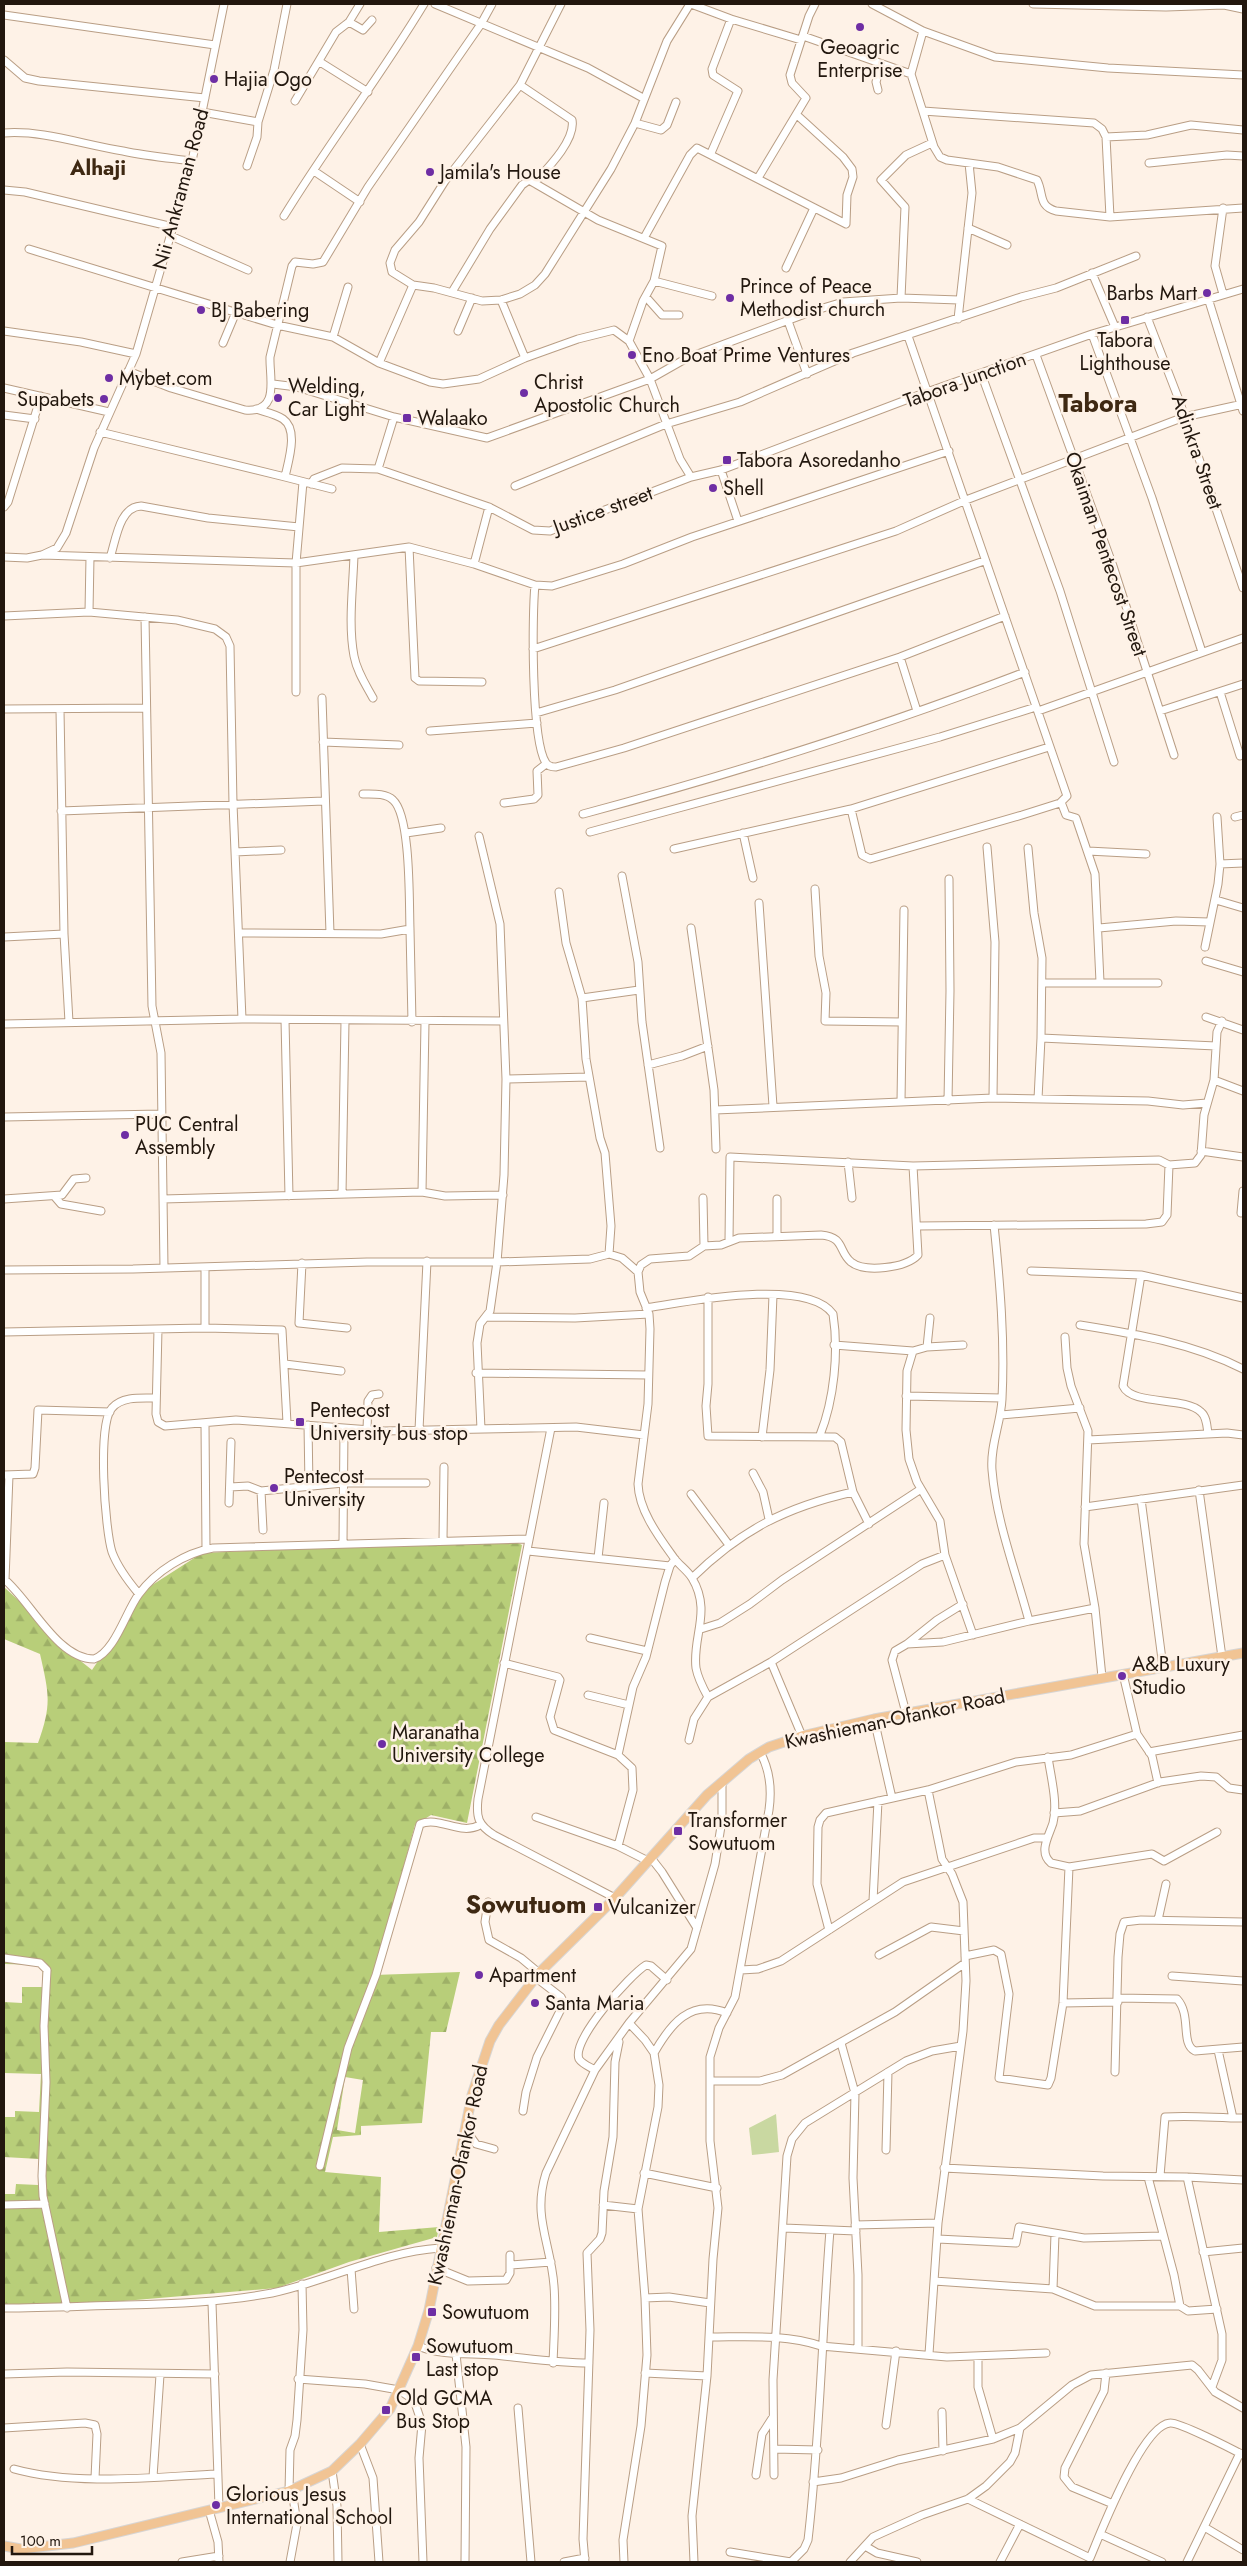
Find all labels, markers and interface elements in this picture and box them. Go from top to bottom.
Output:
marker: Geoagric Enterprise [854,21,866,33]
place label: Geoagric Enterprise [817,33,903,85]
place label: Hajia Ogo [224,65,312,94]
marker: Hajia Ogo [208,73,220,85]
street label: Nii Ankraman Road [146,105,216,273]
district label: Alhaji [69,153,126,183]
place label: Jamila's House [437,158,561,187]
marker: Jamila's House [424,166,436,178]
place label: Prince of Peace Methodist church [740,272,885,324]
place label: Barbs Mart [1106,279,1197,308]
marker: Barbs Mart [1201,287,1213,299]
marker: Prince of Peace Methodist church [724,292,736,304]
place label: BJ Babering [211,296,309,325]
marker: BJ Babering [195,304,207,316]
marker: Tabora Lighthouse [1119,314,1131,326]
place label: Tabora Lighthouse [1079,326,1171,378]
place label: Eno Boat Prime Ventures [642,341,850,370]
street label: Tabora Junction [900,344,1030,416]
marker: Eno Boat Prime Ventures [626,349,638,361]
place label: Mybet.com [119,364,213,393]
place label: Christ Apostolic Church [534,368,680,420]
marker: Mybet.com [103,372,115,384]
place label: Welding, Car Light [288,372,366,424]
place label: Supabets [17,385,94,414]
district label: Tabora [1059,385,1137,421]
marker: Christ Apostolic Church [518,387,530,399]
street label: Adinkra Street [1164,391,1230,513]
marker: Welding, Car Light [272,392,284,404]
marker: Supabets [98,393,110,405]
place label: Walaako [417,404,488,433]
marker: Walaako [401,412,413,424]
place label: Tabora Asoredanho [737,446,901,475]
street label: Okaiman Pentecost Street [1057,448,1155,660]
marker: Tabora Asoredanho [721,454,733,466]
place label: Shell [723,474,764,503]
street label: Justice street [546,479,657,542]
marker: Shell [707,482,719,494]
place label: PUC Central Assembly [135,1110,239,1162]
marker: PUC Central Assembly [119,1129,131,1141]
place label: Pentecost University bus stop [310,1396,468,1448]
marker: Pentecost University bus stop [294,1416,306,1428]
place label: Pentecost University [284,1462,365,1514]
marker: Pentecost University [268,1482,280,1494]
place label: A&B Luxury Studio [1132,1650,1230,1702]
marker: A&B Luxury Studio [1116,1670,1128,1682]
street label: Kwashieman-Ofankor Road [782,1681,1008,1757]
place label: Maranatha University College [392,1718,545,1770]
marker: Maranatha University College [376,1738,388,1750]
place label: Transformer Sowutuom [688,1806,787,1858]
marker: Transformer Sowutuom [672,1825,684,1837]
district label: Sowutuom [466,1886,586,1922]
place label: Vulcanizer [608,1893,696,1922]
marker: Vulcanizer [592,1901,604,1913]
place label: Apartment [489,1961,576,1990]
marker: Apartment [473,1969,485,1981]
place label: Santa Maria [545,1989,644,2018]
marker: Santa Maria [529,1997,541,2009]
street label: Kwashieman-Ofankor Road [420,2062,496,2288]
place label: Sowutuom [442,2298,530,2327]
marker: Sowutuom [426,2306,438,2318]
place label: Sowutuom Last stop [426,2332,514,2384]
marker: Sowutuom Last stop [410,2351,422,2363]
place label: Old GCMA Bus Stop [396,2384,493,2436]
marker: Old GCMA Bus Stop [380,2404,392,2416]
place label: Glorious Jesus International School [226,2480,393,2532]
marker: Glorious Jesus International School [210,2499,222,2511]
scale bar [12,2524,92,2556]
text: 100 m [20,2530,61,2552]

